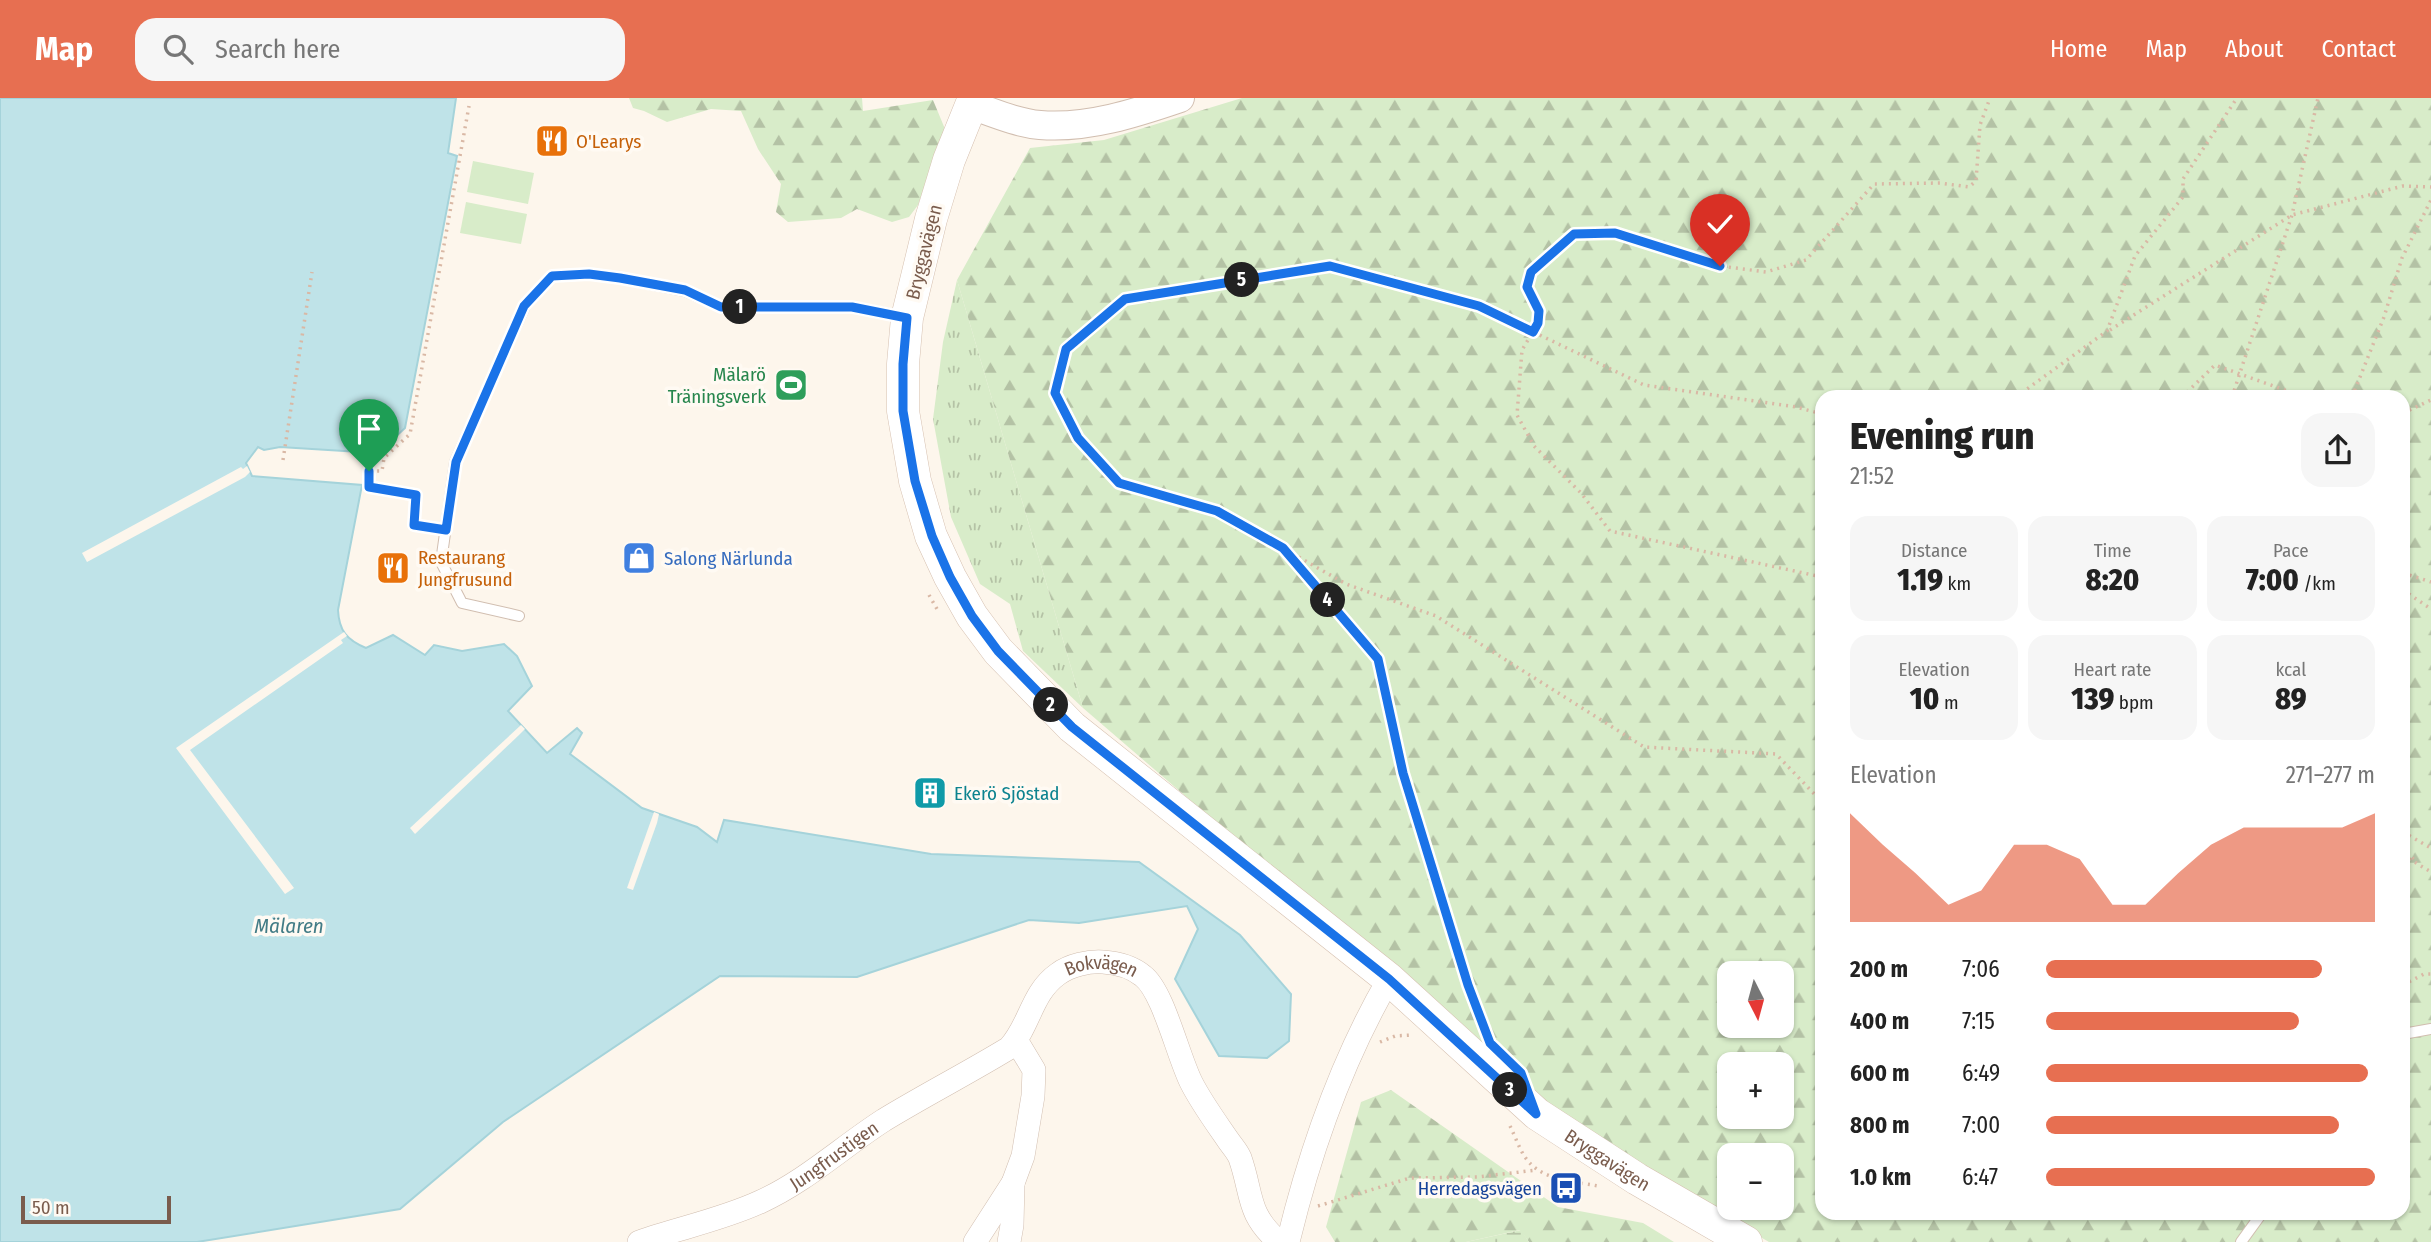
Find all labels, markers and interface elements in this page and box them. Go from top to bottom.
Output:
search box [135,18,625,81]
text: Map [35,29,93,69]
icon: search [159,30,197,68]
text: Search here [215,34,340,65]
text: Home [2050,35,2107,63]
text: Map [2145,35,2187,63]
text: About [2225,35,2283,63]
text: Contact [2321,35,2396,63]
restaurant icon: O'Learys [533,122,571,160]
place label: O'Learys [576,130,641,153]
pin [1690,194,1750,266]
street label: Bryggavägen [901,202,947,302]
icon: check [1701,205,1739,243]
pin: 5 [1224,262,1260,298]
text: 5 [1237,268,1246,291]
pin: 1 [722,290,758,325]
text: 1 [735,295,744,318]
place label: Mälarö Träningsverk [668,363,766,408]
sports icon: Mälarö Träningsverk [772,366,810,404]
pin [339,399,399,471]
icon: arrive [350,410,388,448]
text: Evening run [1850,413,2034,459]
button: share [2301,413,2375,487]
text: 21:52 [1850,462,1894,490]
shop icon: Salong Närlunda [620,539,658,577]
text: Distance [1901,539,1967,562]
text: Time [2094,539,2131,562]
text: Pace [2273,539,2309,562]
place label: Restaurang Jungfrusund [418,546,513,591]
place label: Salong Närlunda [664,547,793,570]
restaurant icon: Restaurang Jungfrusund [374,549,412,587]
text: 1.19 [1897,562,1943,598]
text: 8:20 [2086,562,2139,598]
text: 7:00 [2246,562,2299,598]
text: km [1943,572,1971,595]
text: /km [2299,572,2336,595]
pin: 4 [1310,582,1346,618]
text: 4 [1323,588,1332,611]
text: Elevation [1898,658,1970,681]
text: Heart rate [2073,658,2152,681]
text: kcal [2275,658,2306,681]
text: 10 [1910,681,1939,717]
text: 139 [2071,681,2114,717]
text: 89 [2275,681,2307,717]
pin: 2 [1034,688,1068,722]
text: m [1939,691,1959,714]
text: bpm [2114,691,2154,714]
text: 2 [1046,693,1055,716]
text: Elevation [1850,761,1937,789]
text: 271–277 m [2286,761,2375,789]
building icon: Ekerö Sjöstad [911,774,949,812]
place label: Ekerö Sjöstad [954,782,1059,805]
water label: Mälaren [254,913,324,939]
street label: Bokvägen [1061,950,1142,982]
text: 200 m [1850,955,1908,983]
text: 7:06 [1962,955,2000,983]
north arrow [1717,961,1794,1038]
map controls [1717,961,1794,1220]
text: 400 m [1850,1007,1909,1035]
text: 7:15 [1962,1007,1995,1035]
button: + [1717,1052,1794,1129]
text: 600 m [1850,1059,1909,1087]
text: 6:49 [1962,1059,2000,1087]
pin: 3 [1492,1072,1528,1108]
text: 3 [1505,1078,1514,1101]
text: 800 m [1850,1111,1910,1139]
text: 7:00 [1962,1111,2000,1139]
street label: Jungfrustigen [785,1116,882,1195]
street label: Bryggavägen [1560,1124,1655,1196]
button: − [1717,1143,1794,1220]
text: 1.0 km [1850,1163,1911,1191]
text: 6:47 [1962,1163,1998,1191]
bus stop icon: Herredagsvägen [1547,1169,1585,1207]
place label: Herredagsvägen [1418,1177,1542,1200]
scale bar [21,1193,172,1225]
text: 50 m [32,1196,70,1219]

